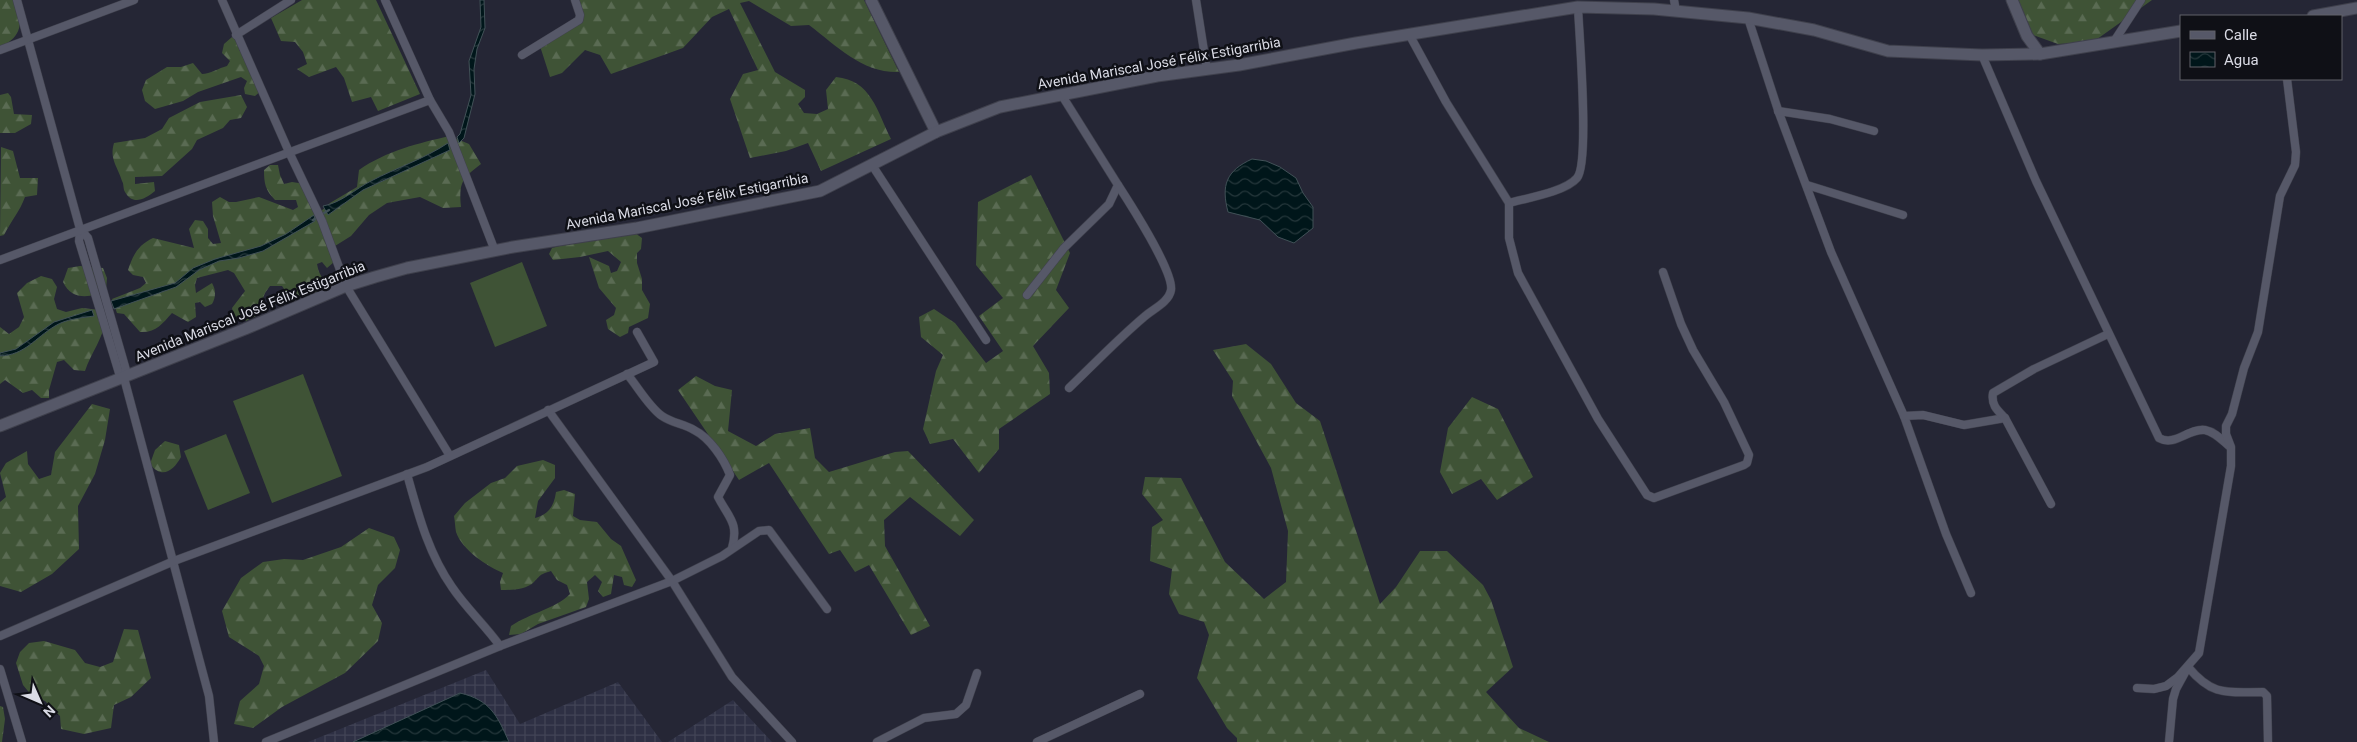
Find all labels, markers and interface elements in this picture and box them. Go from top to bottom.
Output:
legend [2180,15,2342,80]
text: Calle [2224,26,2257,44]
street label: Avenida Mariscal José Félix Estigarribia [1036,34,1282,92]
text: Agua [2224,51,2259,69]
street label: Avenida Mariscal José Félix Estigarribia [564,170,810,232]
street label: Avenida Mariscal José Félix Estigarribia [133,257,367,365]
north arrow [15,677,65,727]
text: N [40,702,58,720]

